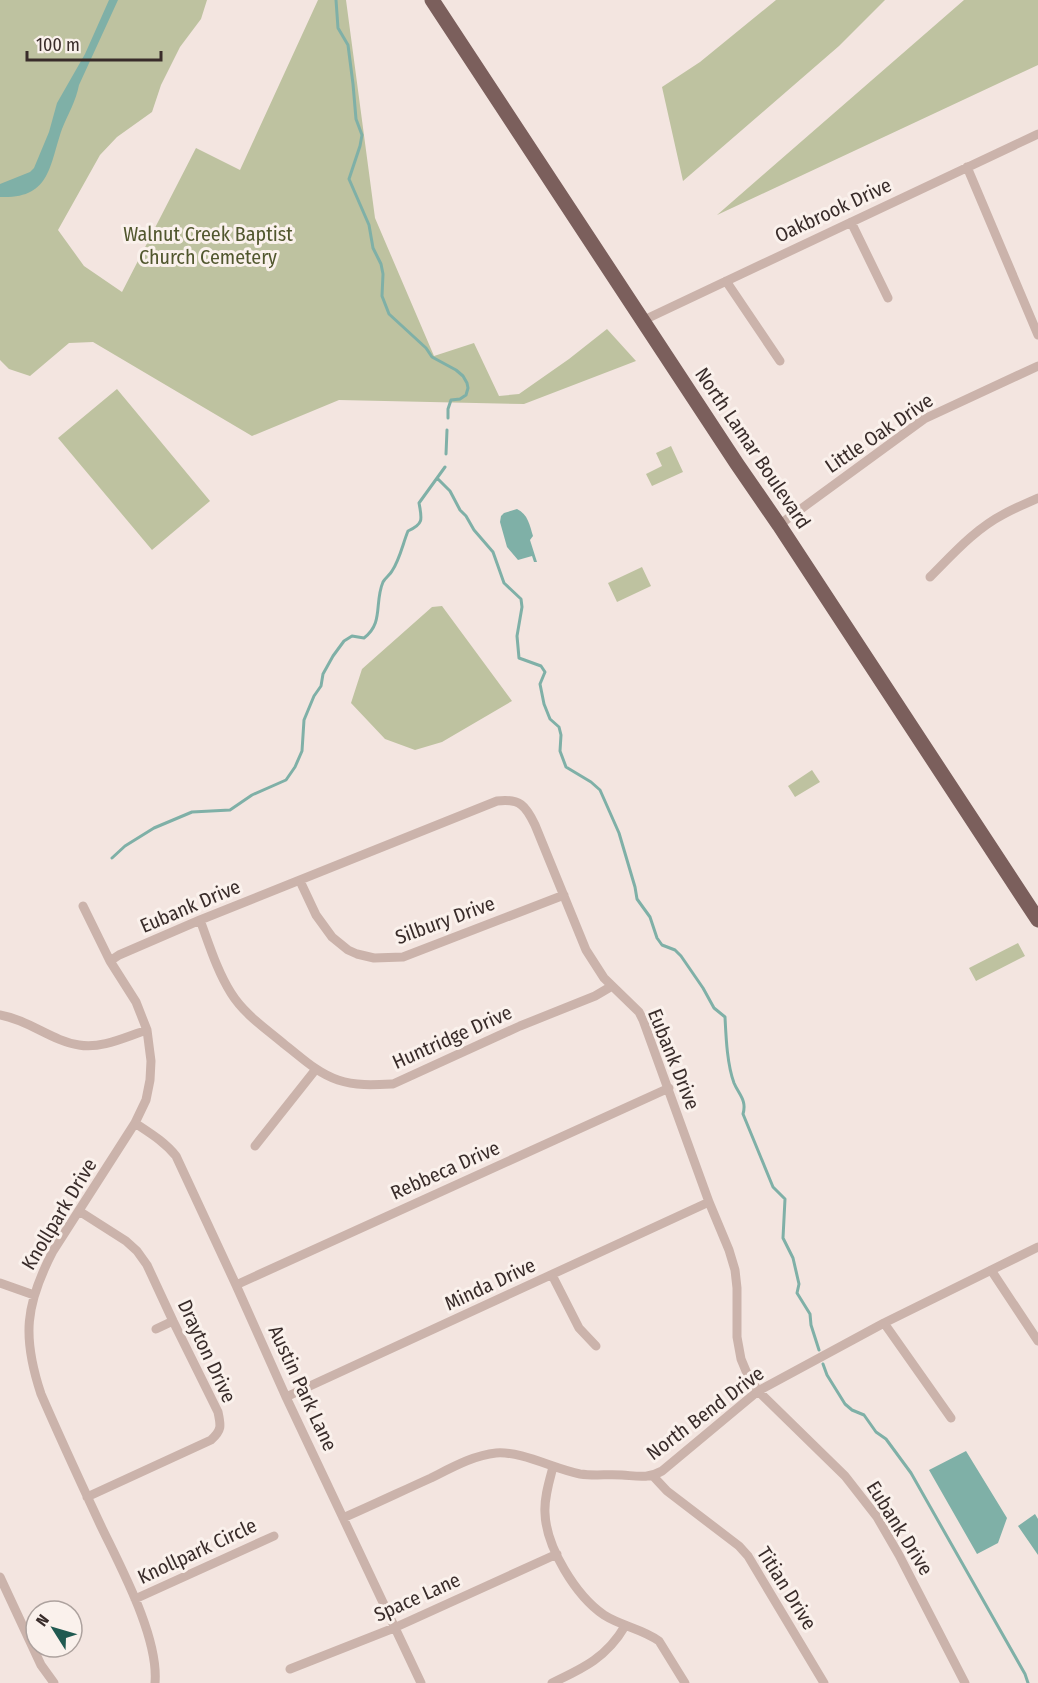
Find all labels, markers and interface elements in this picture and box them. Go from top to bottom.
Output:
scale bar [27,24,160,62]
text: 100 m [36,34,80,56]
street label: Oakbrook Drive [771,173,895,247]
park label: Walnut Creek Baptist Church Cemetery [123,222,293,269]
street label: North Lamar Boulevard [690,363,816,533]
street label: Little Oak Drive [820,388,938,478]
street label: Eubank Drive [136,874,244,938]
street label: Silbury Drive [392,891,498,949]
street label: Huntridge Drive [388,1000,516,1074]
street label: Eubank Drive [643,1005,705,1113]
street label: Rebbeca Drive [387,1135,503,1205]
street label: Knollpark Drive [16,1154,102,1274]
street label: Minda Drive [441,1253,539,1315]
street label: Drayton Drive [173,1296,241,1406]
street label: Austin Park Lane [263,1322,343,1454]
street label: North Bend Drive [642,1361,768,1465]
street label: Eubank Drive [862,1476,938,1580]
street label: Knollpark Circle [134,1513,260,1589]
street label: Titian Drive [752,1542,822,1634]
street label: Space Lane [370,1567,464,1627]
north arrow [24,1599,84,1659]
text: N [32,1611,53,1630]

